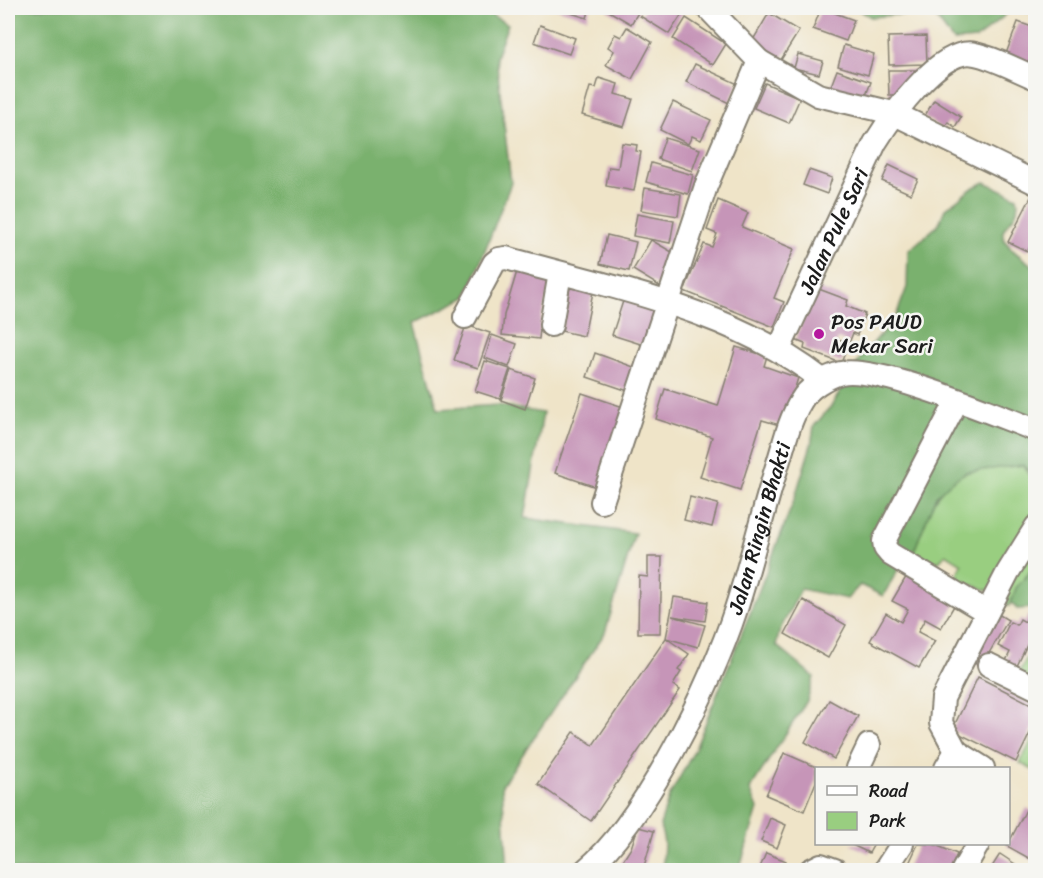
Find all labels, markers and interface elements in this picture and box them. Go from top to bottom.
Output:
street label: Jalan Pule Sari [788,161,880,302]
place label: Pos PAUD Mekar Sari [831,303,934,365]
marker: Pos PAUD Mekar Sari [812,327,826,341]
street label: Jalan Ringin Bhakti [716,436,803,620]
legend [815,767,1010,845]
text: Road [869,775,909,807]
text: Park [869,805,906,837]

